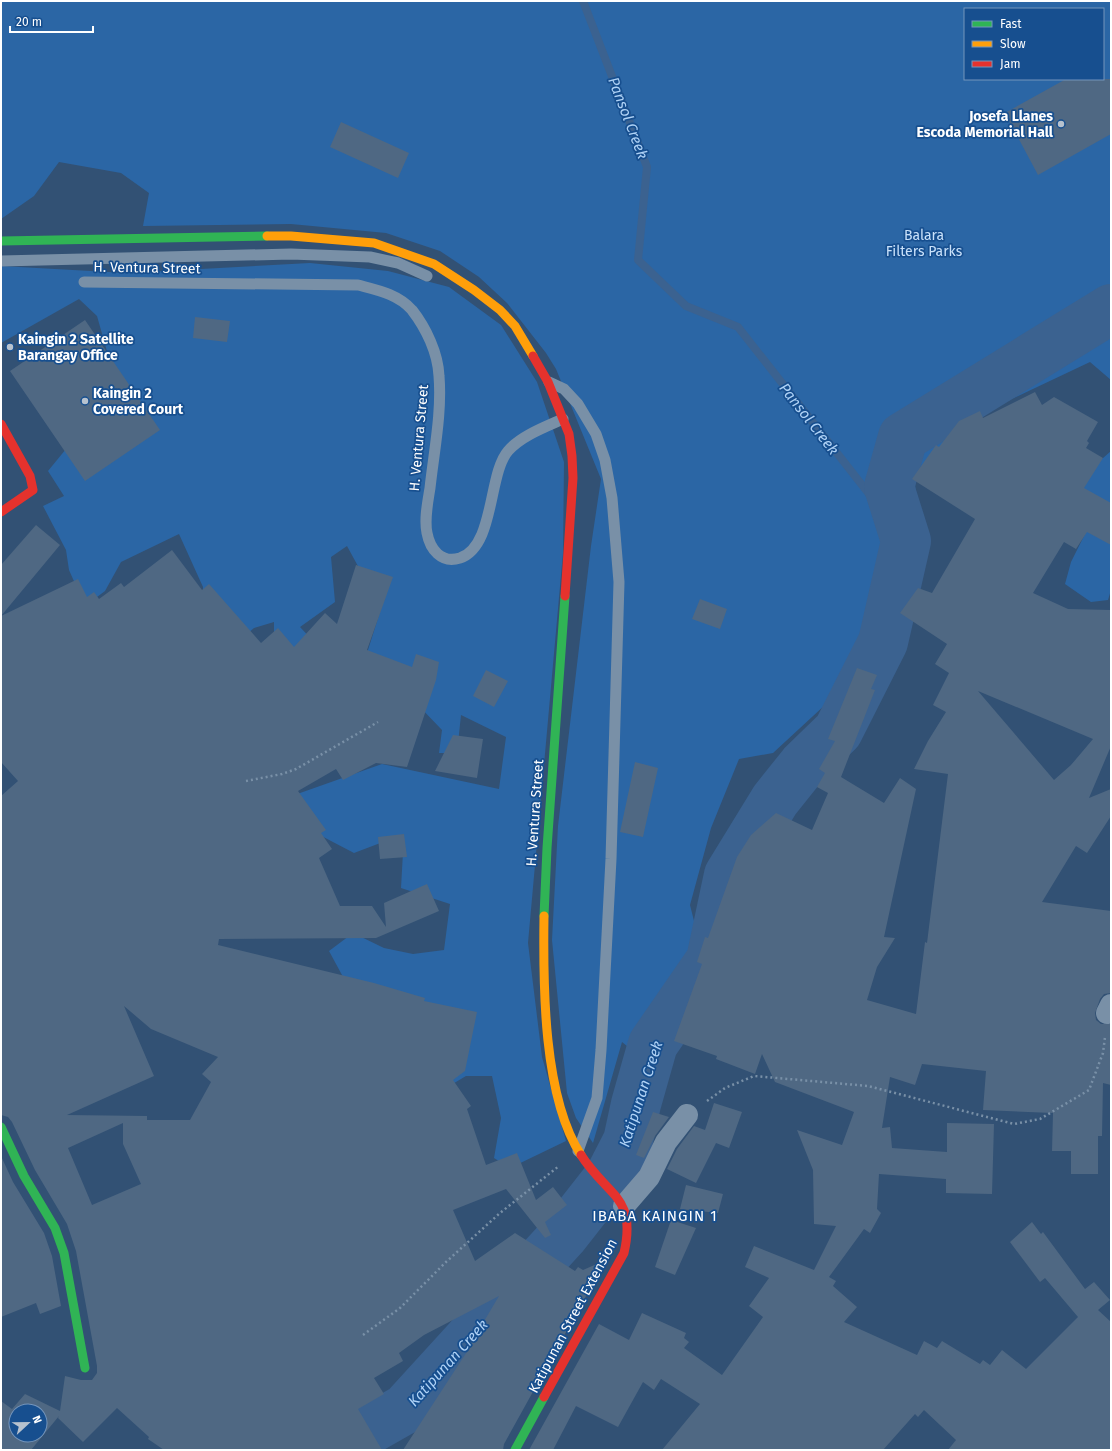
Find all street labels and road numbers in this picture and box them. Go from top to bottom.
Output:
street label: H. Ventura Street [93,259,202,277]
street label: H. Ventura Street [406,383,432,492]
street label: H. Ventura Street [523,758,547,867]
street label: Katipunan Street Extension [525,1236,621,1396]

